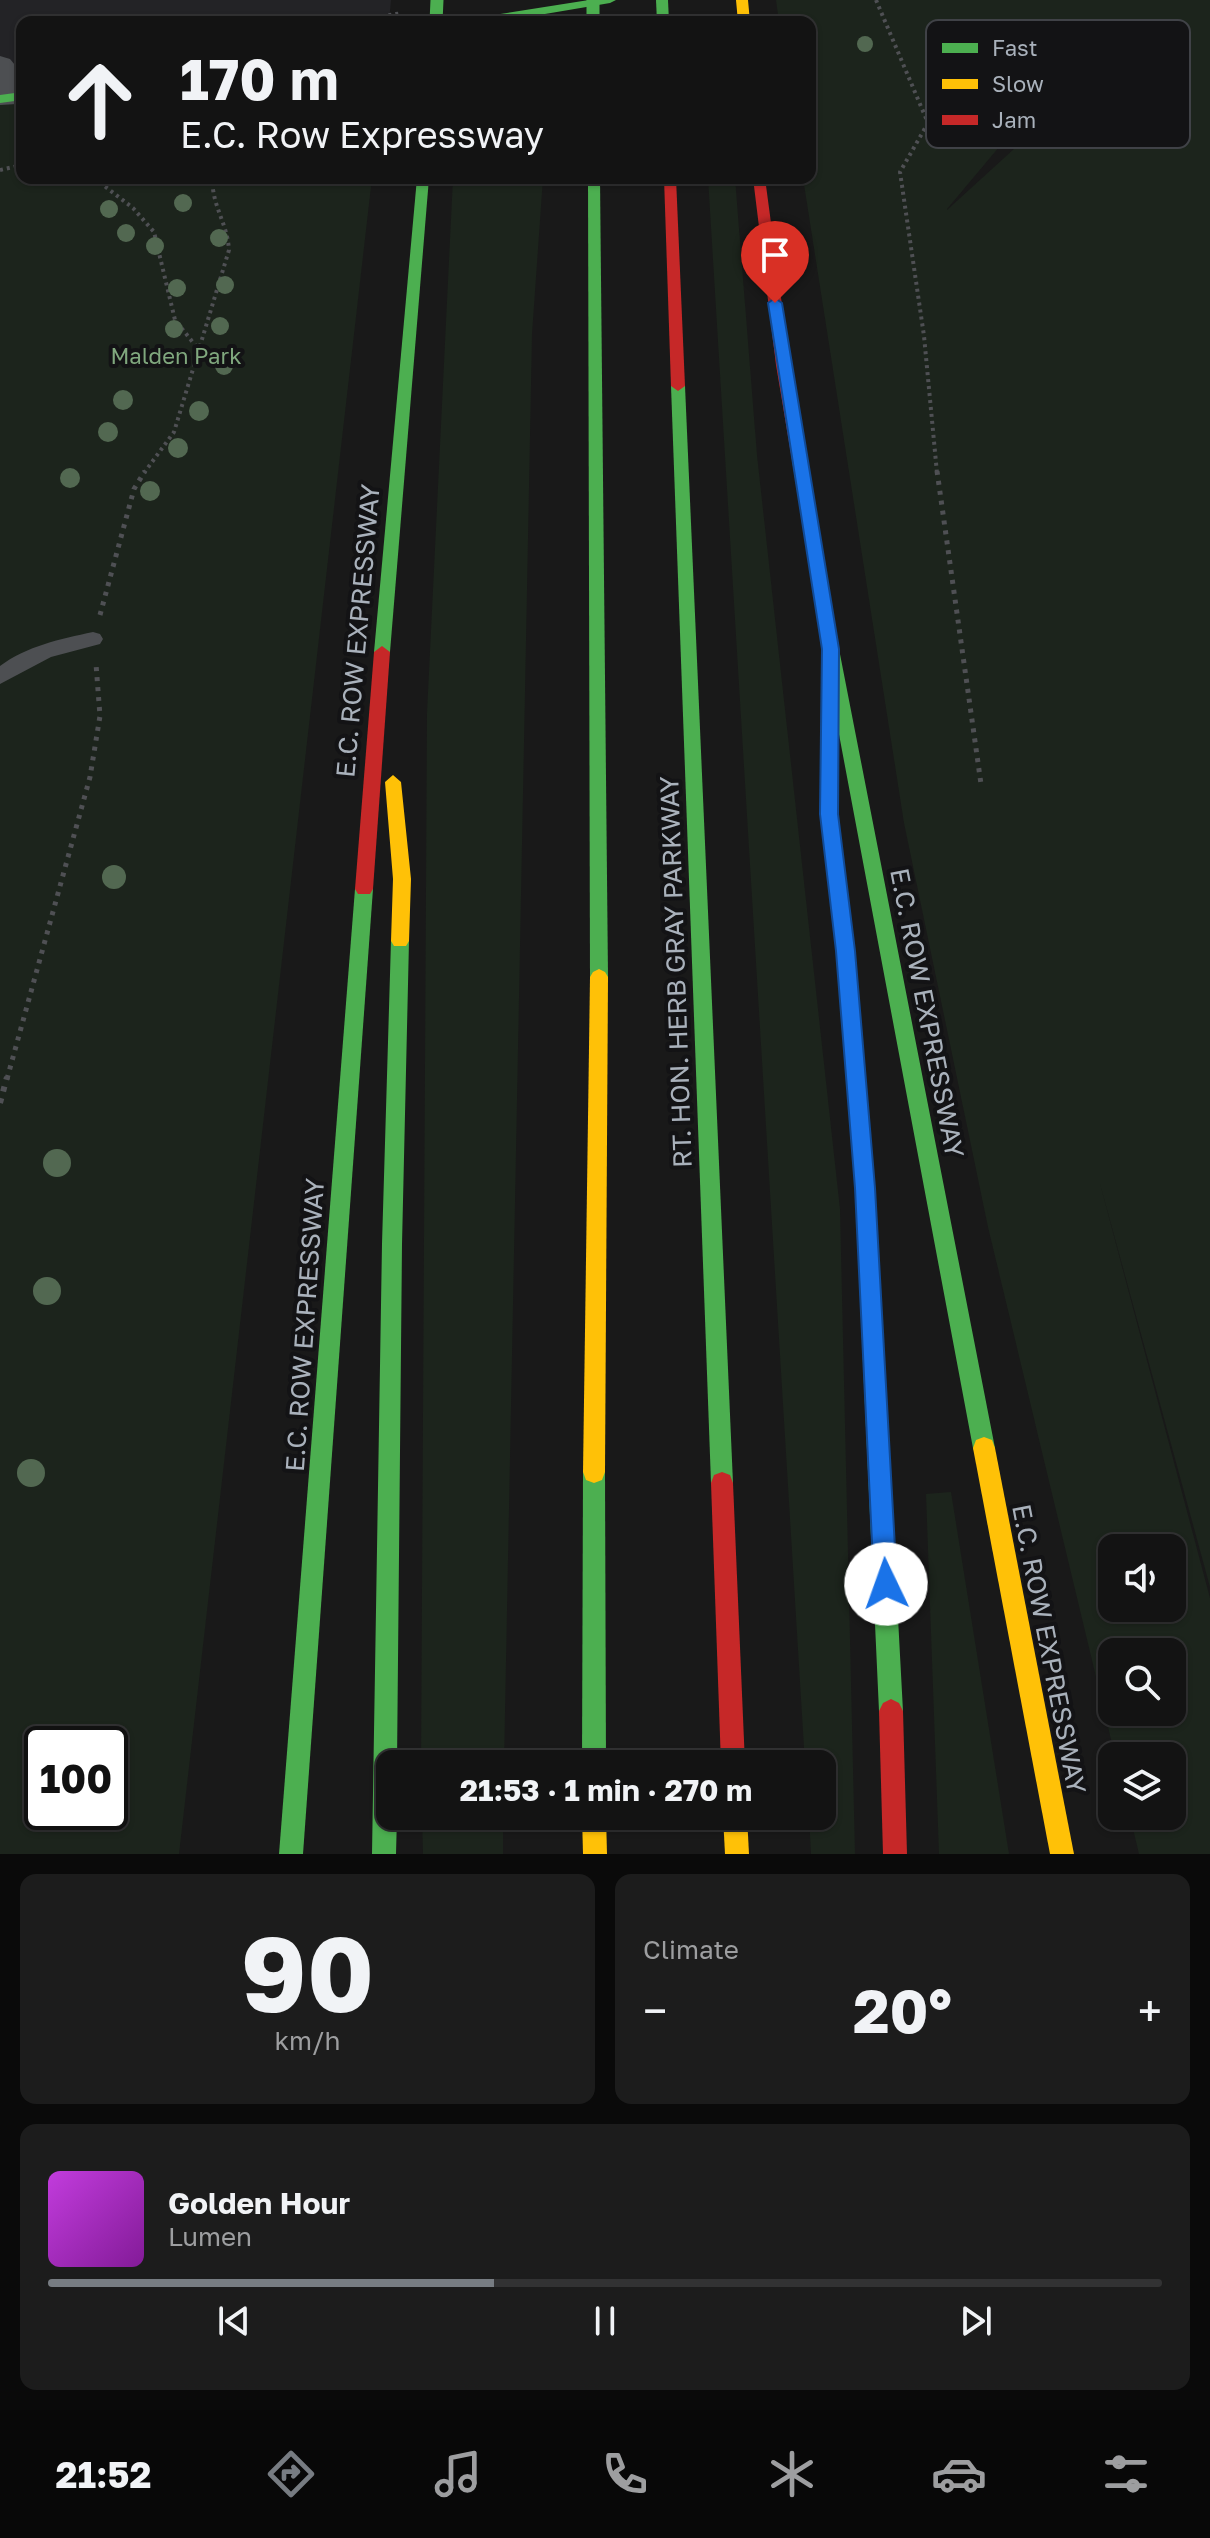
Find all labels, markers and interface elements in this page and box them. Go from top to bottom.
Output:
legend [926,20,1190,148]
text: Fast [992,34,1038,61]
text: 170 m [180,45,339,112]
icon: ahead [48,48,152,152]
text: Slow [992,70,1044,97]
text: Jam [992,106,1036,133]
text: E.C. Row Expressway [180,113,544,156]
pin [741,221,809,303]
icon: arrive [753,233,797,277]
park label: Malden Park [110,342,242,369]
street label: E.C. ROW EXPRESSWAY [329,483,386,779]
street label: RT. HON. HERB GRAY PARKWAY [653,775,698,1168]
street label: E.C. ROW EXPRESSWAY [884,866,971,1161]
street label: E.C. ROW EXPRESSWAY [279,1177,330,1473]
street label: E.C. ROW EXPRESSWAY [1006,1502,1093,1797]
map controls [1098,1534,1186,1830]
button: sound [1098,1534,1186,1622]
position arrow [844,1542,928,1626]
button: search [1098,1638,1186,1726]
speed limit sign: 100 [24,1726,128,1830]
button: layers [1098,1742,1186,1830]
text: 21:53 · 1 min · 270 m [460,1772,752,1808]
text: 90 [241,1910,374,2035]
text: Climate [643,1934,739,1965]
text: 20° [853,1974,952,2046]
text: − [643,1984,667,2037]
text: + [1138,1984,1162,2037]
text: km/h [274,2025,341,2056]
text: Golden Hour [168,2185,350,2221]
text: Lumen [168,2221,252,2252]
icon: previous [212,2299,256,2343]
icon: pause [583,2299,627,2343]
icon: next [954,2299,998,2343]
icon: directions [263,2446,319,2502]
icon: music [430,2446,486,2502]
icon: phone [597,2446,653,2502]
icon: climate [764,2446,820,2502]
icon: car [931,2446,987,2502]
icon: filters [1098,2446,1154,2502]
text: 21:52 [56,2453,152,2496]

